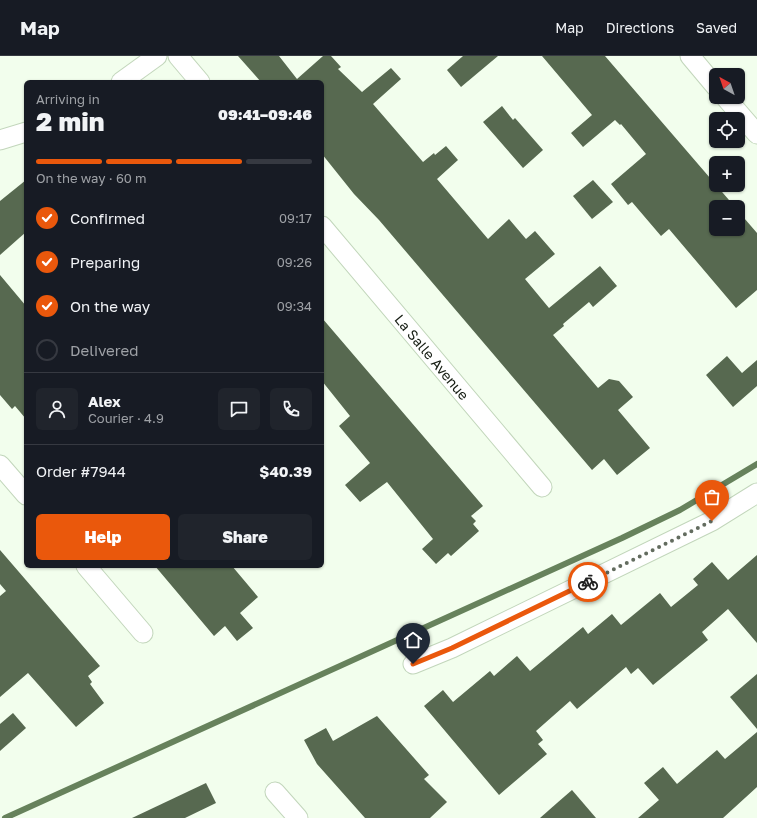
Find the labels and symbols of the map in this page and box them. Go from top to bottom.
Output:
north arrow [709,68,745,104]
street label: La Salle Avenue [391,311,473,403]
pin [695,480,729,521]
courier [568,562,608,602]
pin [396,623,430,664]

